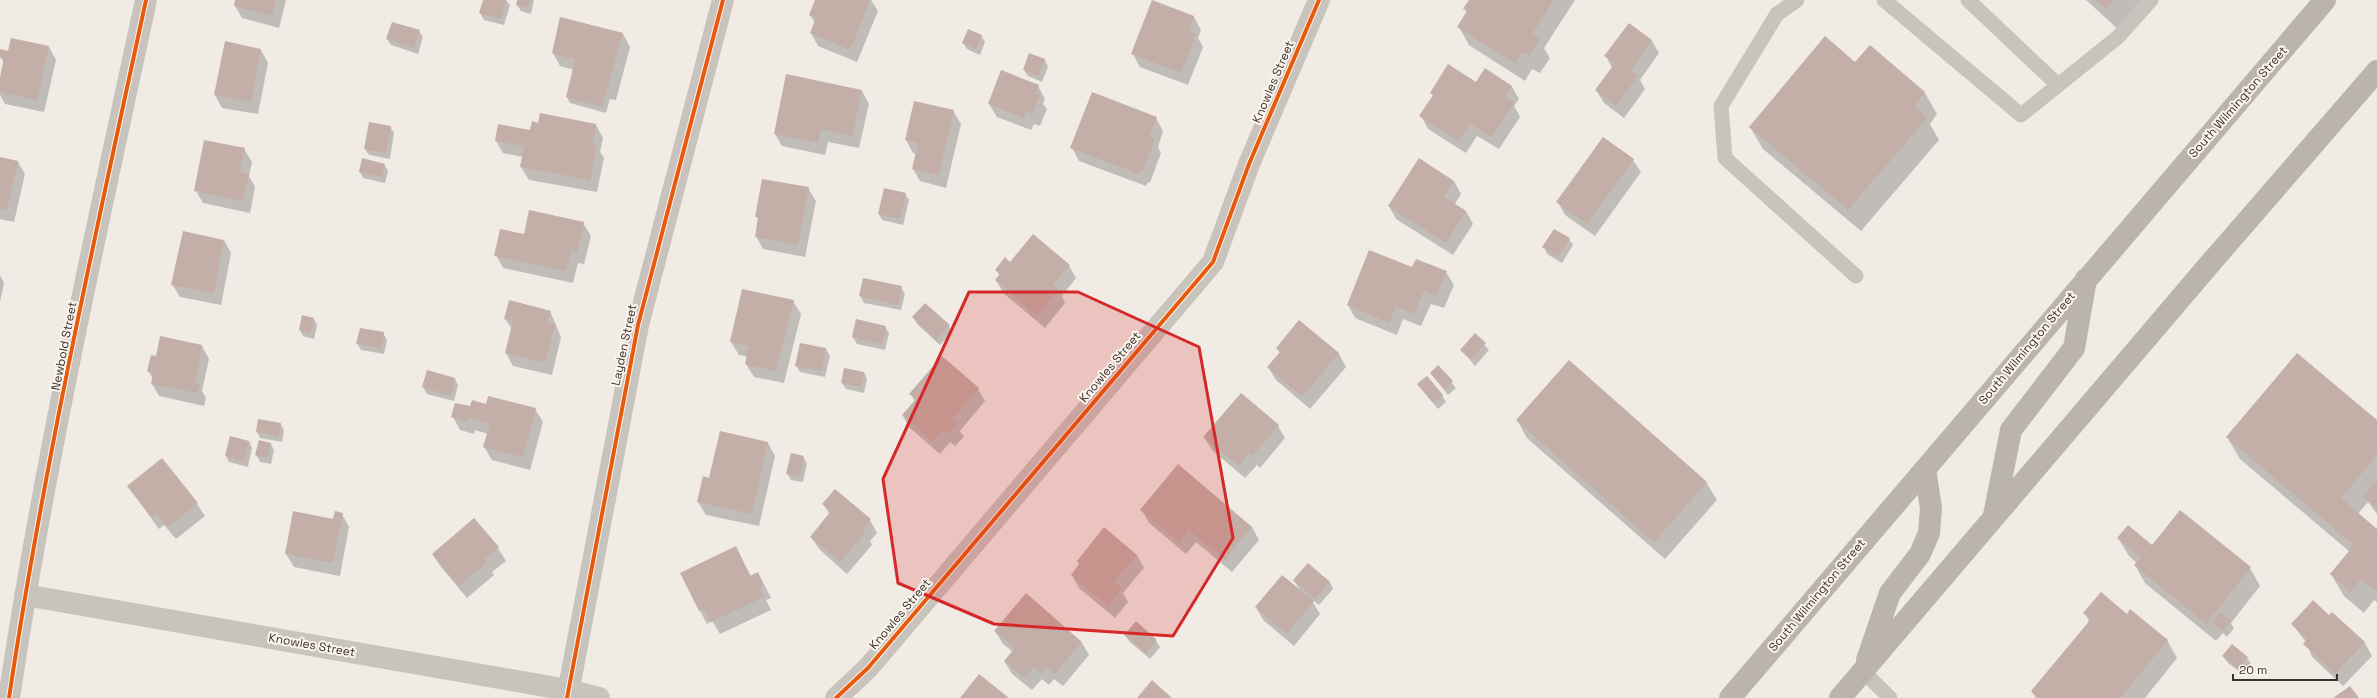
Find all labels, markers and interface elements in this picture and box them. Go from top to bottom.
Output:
street label: Knowles Street [1248,39,1298,125]
street label: South Wilmington Street [2185,43,2291,161]
street label: South Wilmington Street [1975,288,2079,408]
street label: Newbold Street [48,300,80,392]
street label: Layden Street [608,303,640,387]
street label: Knowles Street [1076,328,1144,406]
street label: South Wilmington Street [1765,535,1869,655]
street label: Knowles Street [866,575,934,653]
street label: Knowles Street [267,630,357,660]
scale bar [2233,656,2337,682]
text: 20 m [2239,662,2267,678]

